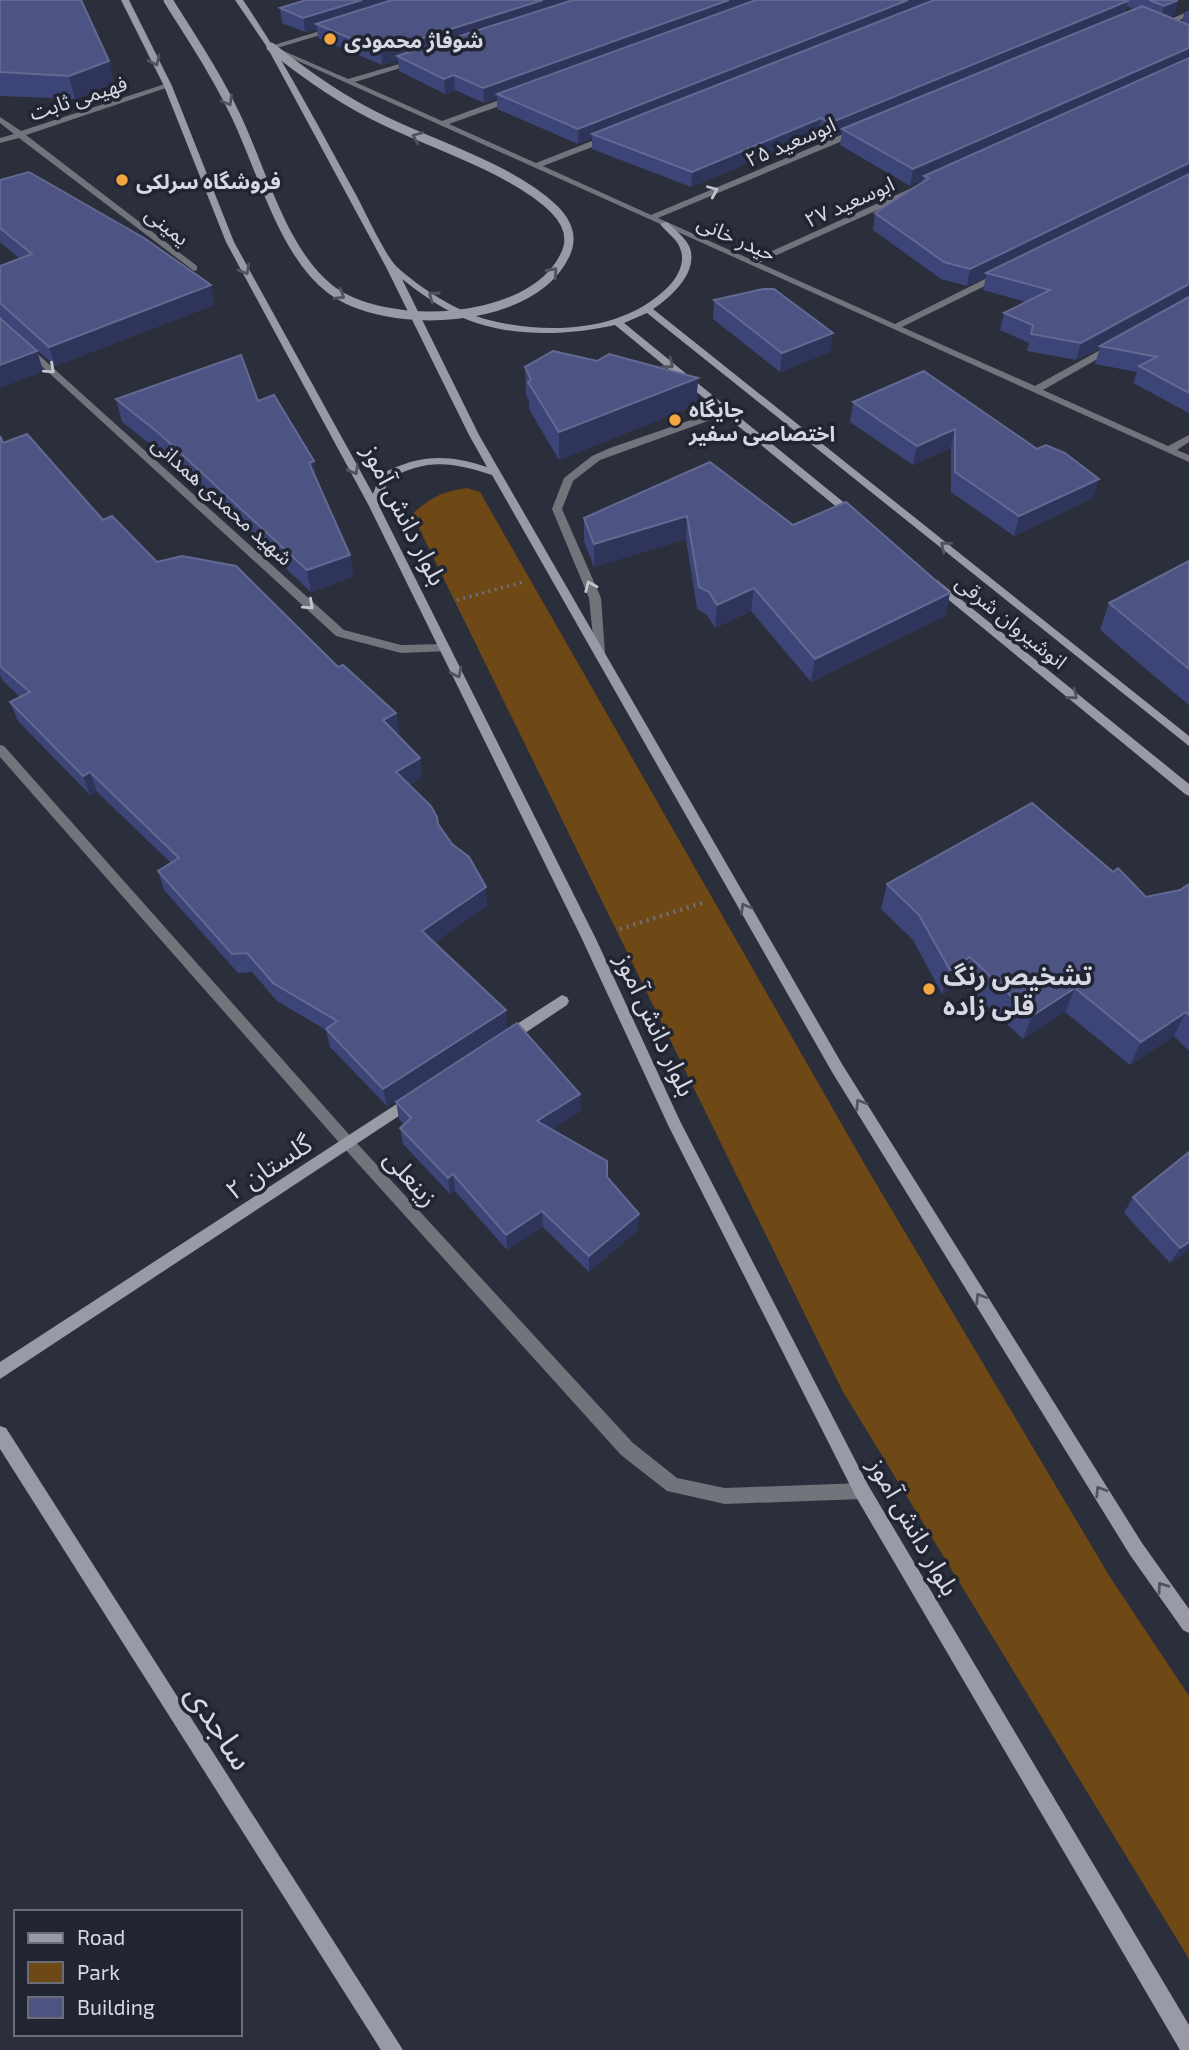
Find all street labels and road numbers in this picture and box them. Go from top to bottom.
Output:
street label: فهیمی ثابت [26,69,130,125]
street label: ابوسعید ۲۵ [741,111,839,172]
street label: ابوسعید ۲۷ [800,170,898,233]
street label: یمینی [140,200,195,251]
street label: حیدر خانی [693,209,780,266]
street label: شهید محمدی همدانی [147,430,298,570]
street label: بلوار دانش آموز [356,437,455,590]
street label: انوشیروان شرقی [951,569,1073,674]
street label: بلوار دانش آموز [609,947,704,1101]
street label: گلستان ۲ [219,1127,318,1206]
street label: زینعلی [378,1142,446,1213]
street label: بلوار دانش آموز [862,1450,967,1601]
street label: ساجدی [178,1676,263,1777]

